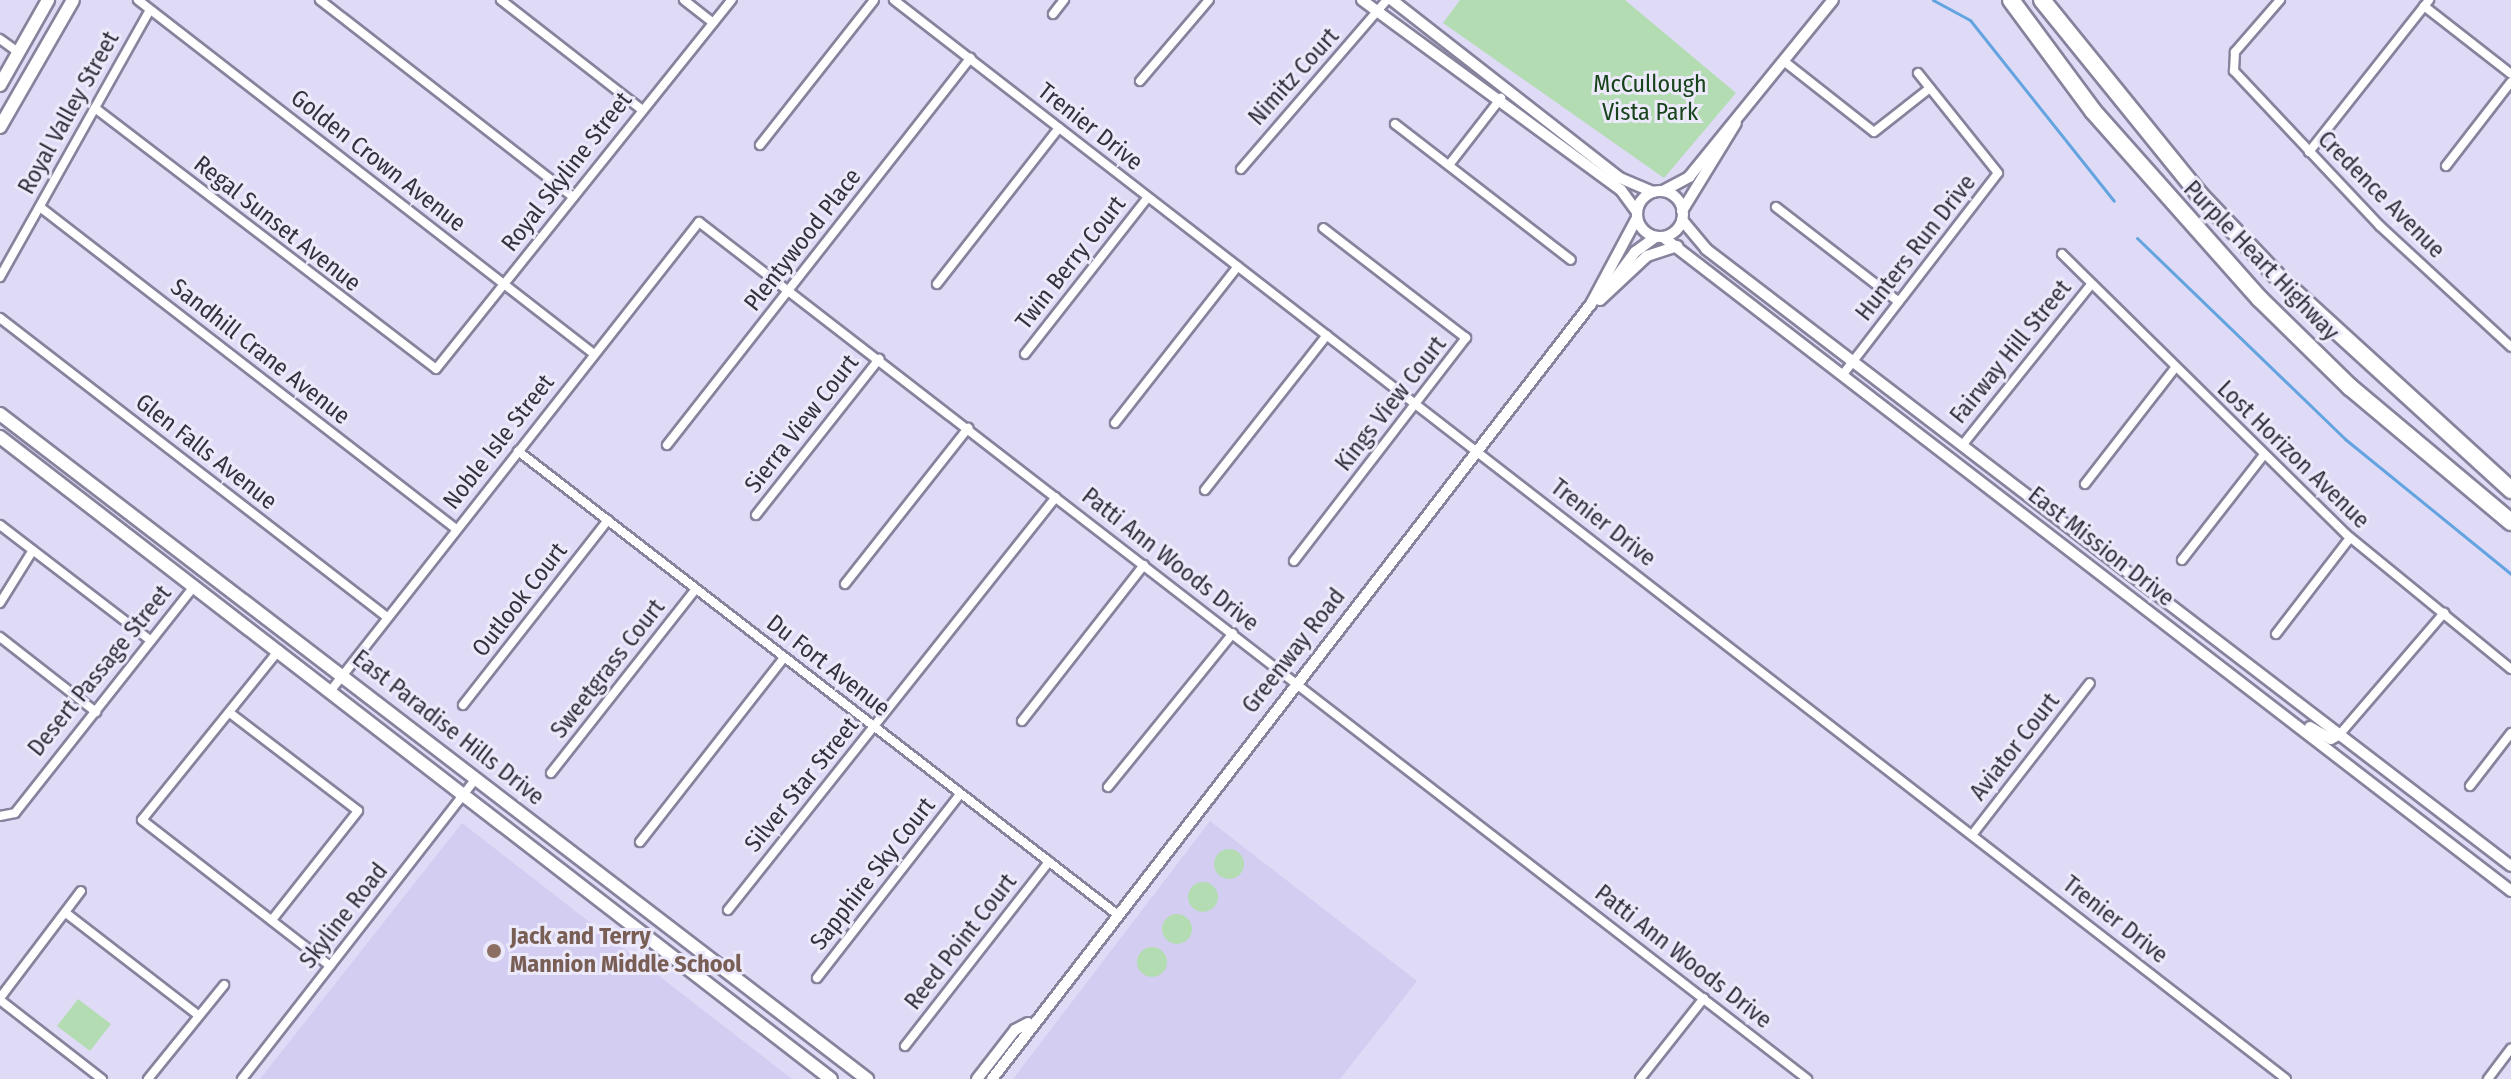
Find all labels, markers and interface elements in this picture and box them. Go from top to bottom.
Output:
street label: Nimitz Court [1243,22,1345,132]
street label: Royal Valley Street [12,27,126,199]
park label: McCullough Vista Park [1593,71,1707,127]
street label: Trenier Drive [1032,77,1148,177]
street label: Golden Crown Avenue [285,84,471,238]
street label: Royal Skyline Street [496,87,638,257]
street label: Credence Avenue [2311,125,2451,265]
street label: Regal Sunset Avenue [188,150,366,298]
street label: Plentywood Place [738,163,868,317]
street label: Hunters Run Drive [1850,169,1982,327]
street label: Purple Heart Highway [2177,175,2345,347]
street label: Twin Berry Court [1010,190,1132,336]
street label: Sandhill Crane Avenue [165,273,355,431]
street label: Fairway Hill Street [1944,274,2078,430]
street label: Kings View Court [1329,331,1453,477]
street label: Sierra View Court [739,349,865,499]
street label: Noble Isle Street [437,369,561,515]
street label: Lost Horizon Avenue [2211,375,2375,535]
street label: Glen Falls Avenue [130,388,282,516]
street label: Trenier Drive [1545,473,1661,573]
street label: East Mission Drive [2022,481,2180,613]
street label: Patti Ann Woods Drive [1076,482,1264,638]
street label: Outlook Court [467,537,573,663]
street label: Desert Passage Street [22,580,178,762]
street label: Greenway Road [1236,583,1352,719]
street label: Sweetgrass Court [545,594,671,744]
street label: Du Fort Avenue [761,609,895,723]
street label: East Paradise Hills Drive [346,644,550,812]
street label: Aviator Court [1964,688,2066,806]
street label: Silver Star Street [739,712,865,858]
street label: Sapphire Sky Court [805,792,941,956]
street label: Skyline Road [294,857,394,975]
street label: Reed Point Court [899,868,1023,1016]
street label: Trenier Drive [2057,870,2173,970]
street label: Patti Ann Woods Drive [1589,879,1777,1035]
place label: Jack and Terry Mannion Middle School [510,923,742,979]
marker: Jack and Terry Mannion Middle School [485,942,503,960]

